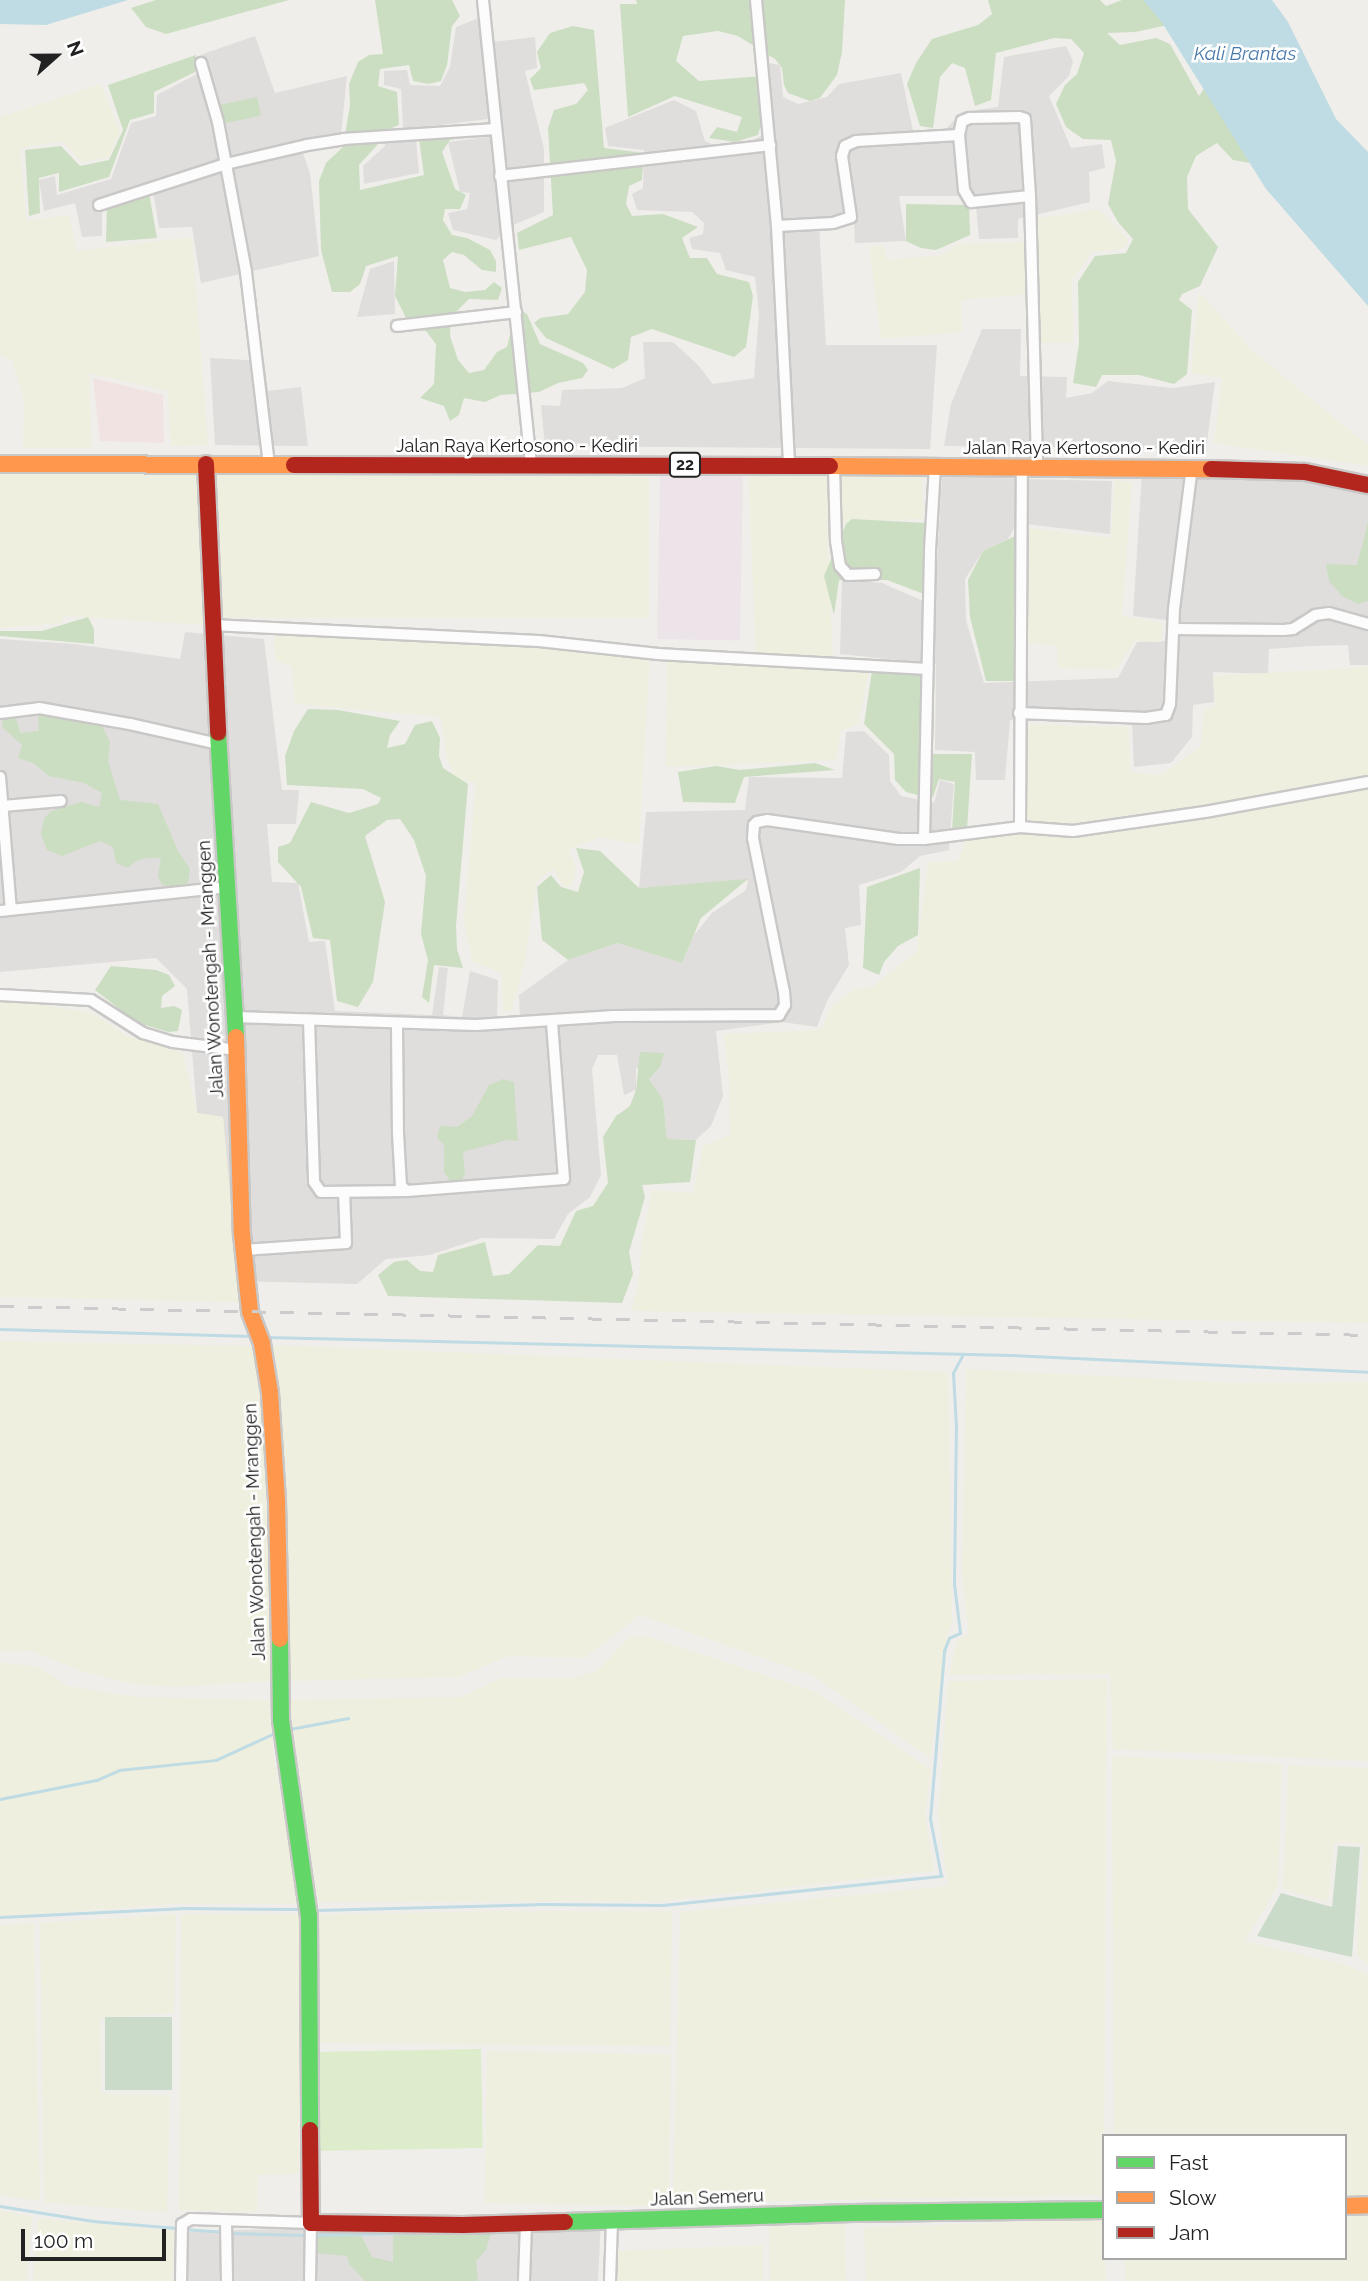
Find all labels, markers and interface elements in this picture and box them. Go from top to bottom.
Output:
north arrow [21,21,91,91]
text: N [63,38,88,59]
water label: Kali Brantas [1194,43,1296,65]
street label: Jalan Raya Kertosono - Kediri [396,435,638,457]
street label: Jalan Raya Kertosono - Kediri [963,437,1205,459]
road number: 22 [668,452,702,478]
street label: Jalan Wonotengah - Mranggen [193,839,229,1099]
street label: Jalan Wonotengah - Mranggen [240,1403,270,1661]
legend [1102,2134,1347,2260]
text: Fast [1169,2150,1209,2175]
street label: Jalan Semeru [650,2185,764,2211]
text: Slow [1169,2185,1217,2210]
scale bar [24,2214,170,2258]
text: Jam [1169,2220,1210,2245]
text: 100 m [34,2228,93,2253]

